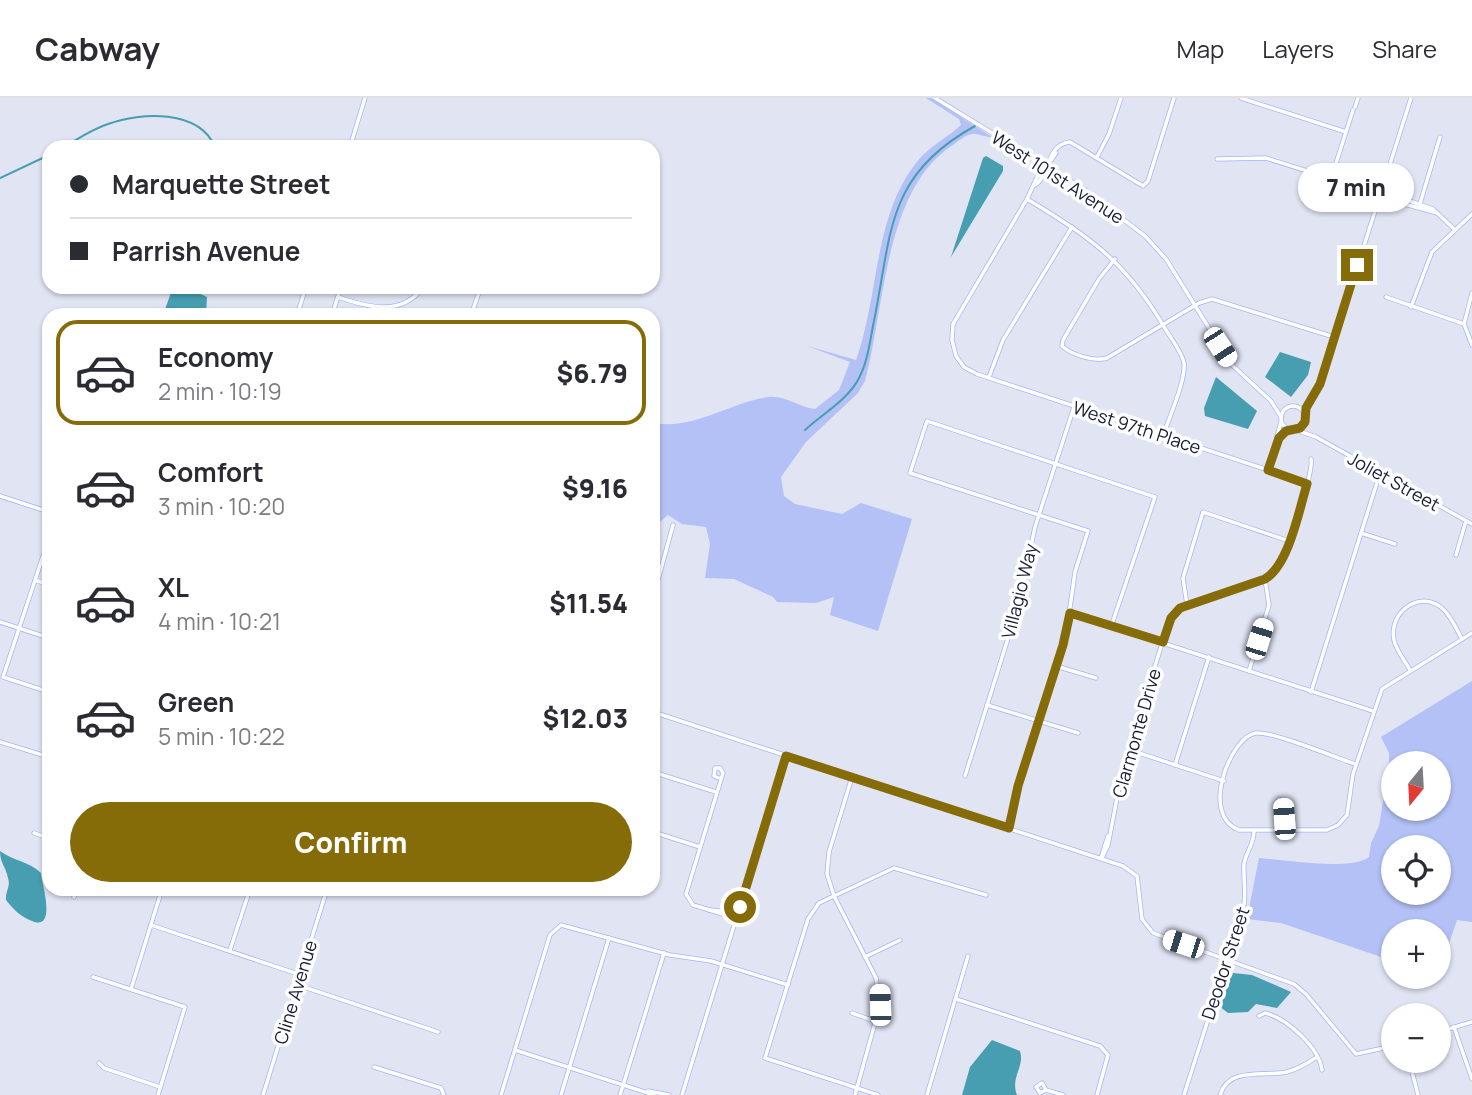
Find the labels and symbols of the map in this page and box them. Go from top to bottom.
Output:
street label: West 101st Avenue [987,125,1129,229]
callout: 7 min [1299,164,1415,212]
route end [1341,249,1373,281]
car [1200,324,1241,370]
street label: West 97th Place [1070,395,1204,459]
street label: Joliet Street [1344,446,1444,516]
street label: Villagio Way [996,540,1043,641]
car [1243,616,1276,662]
street label: Clarmonte Drive [1106,666,1166,800]
north arrow [1381,751,1451,821]
car [1273,797,1296,841]
route start [724,891,756,923]
street label: Deodor Street [1195,903,1255,1023]
car [1160,928,1207,960]
street label: Cline Avenue [268,937,322,1047]
car [869,984,892,1026]

